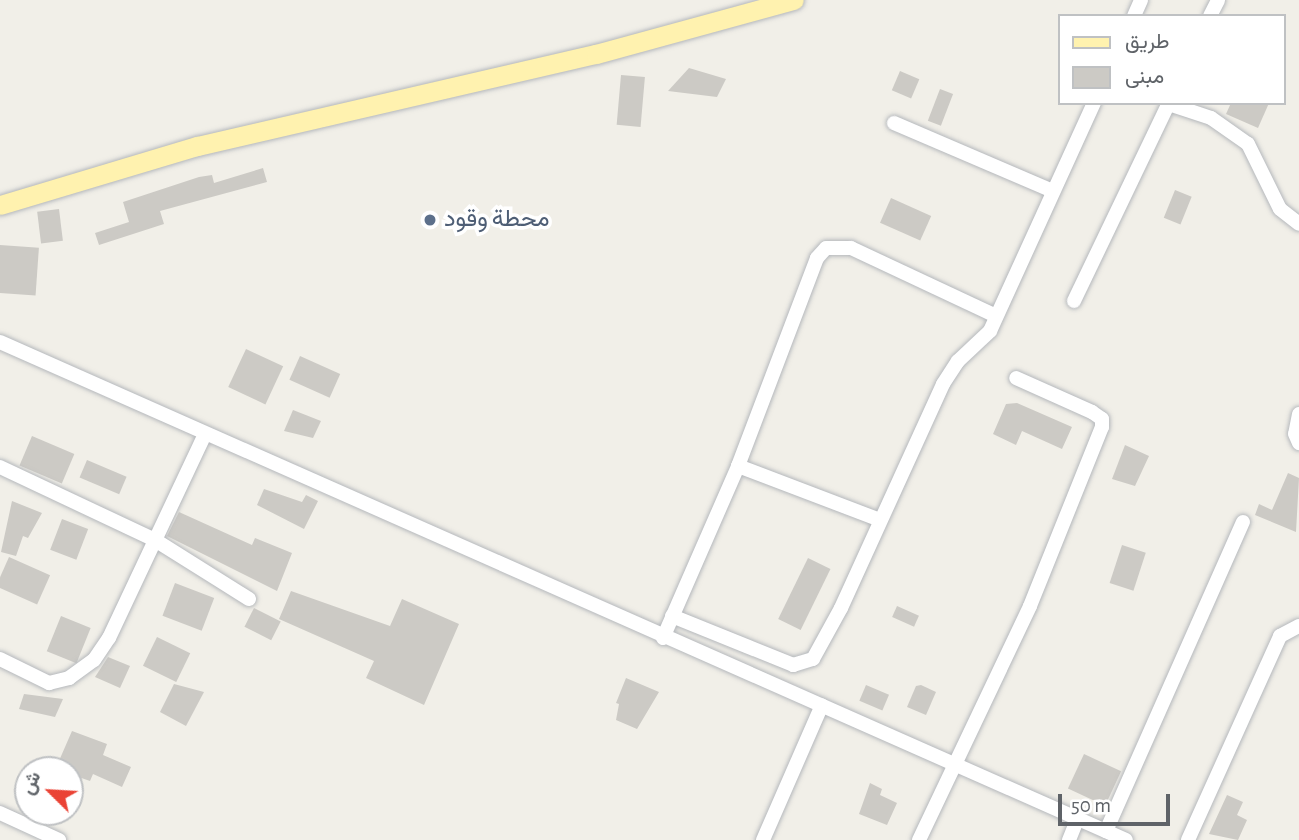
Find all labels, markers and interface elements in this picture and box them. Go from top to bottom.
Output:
legend [1058,14,1285,105]
text: طريق [1125,31,1170,52]
text: مبنى [1125,66,1164,87]
place label: محطة وقود [444,206,550,234]
marker: محطة وقود [422,212,438,228]
north arrow [14,756,84,826]
text: ش [18,769,45,797]
scale bar [1061,780,1173,824]
text: 50 m [1071,795,1111,816]

